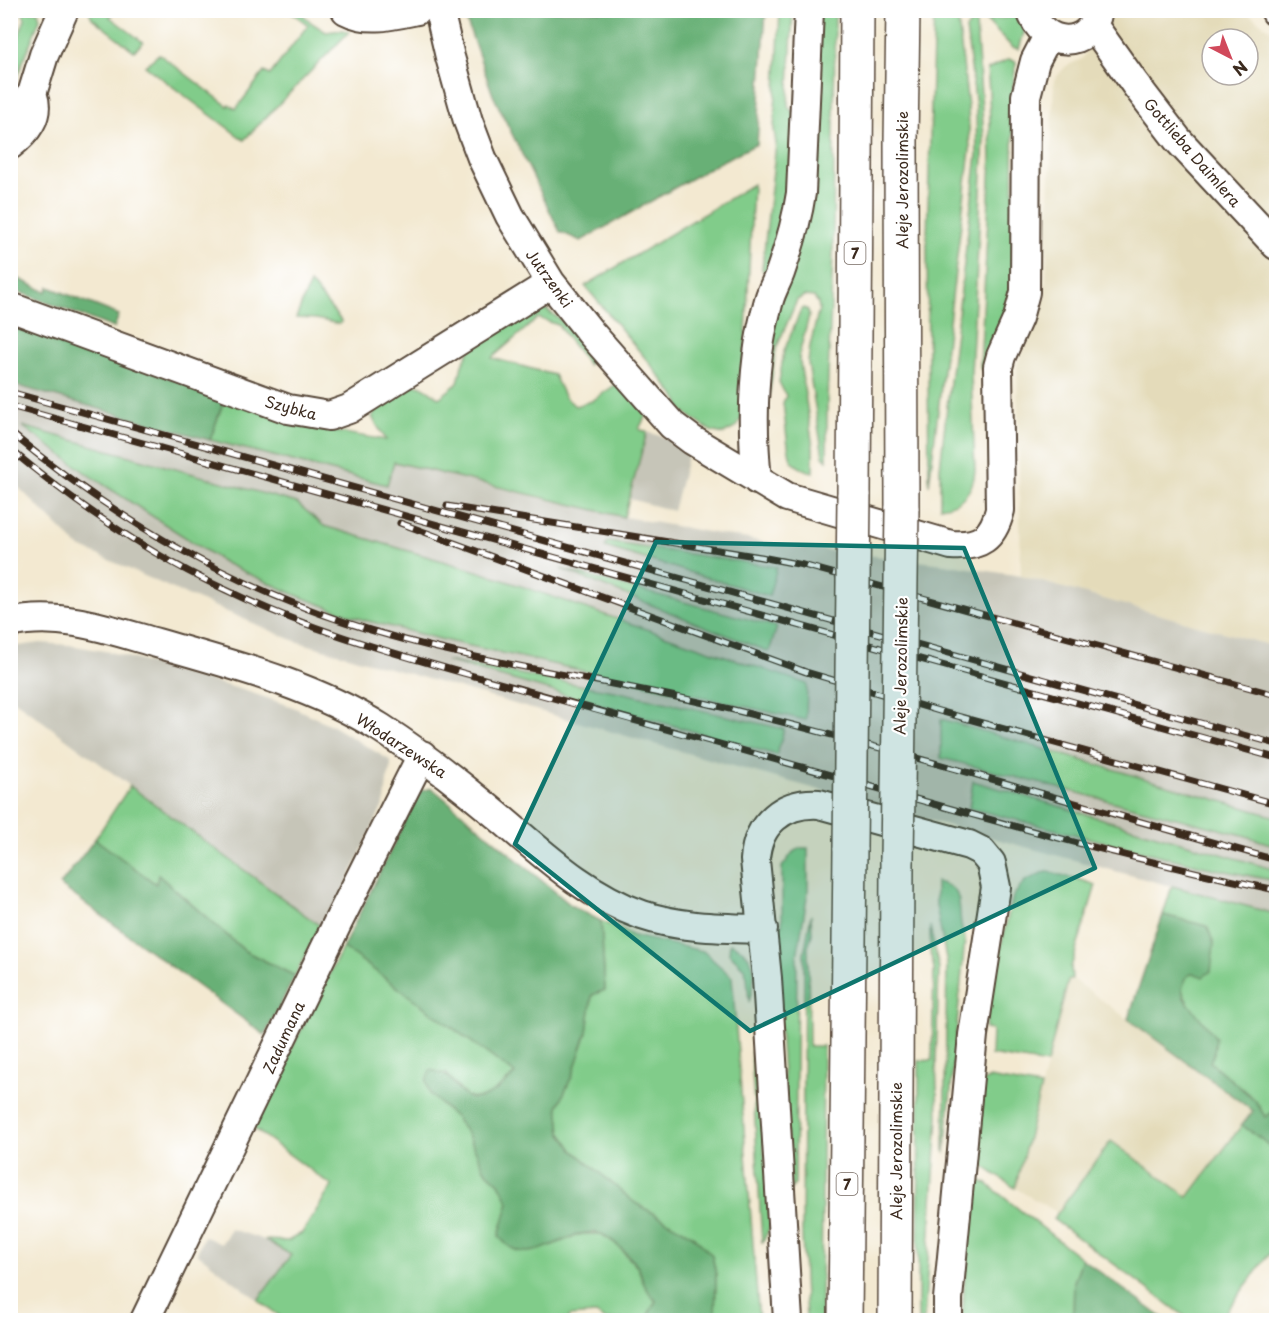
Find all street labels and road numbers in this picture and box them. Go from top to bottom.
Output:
street label: Gottlieba Daimlera [1139,92,1247,212]
street label: Aleje Jerozolimskie [890,111,913,249]
road number: 7 [844,242,866,264]
street label: Jutrzenki [521,244,579,312]
street label: Szybka [262,389,320,425]
street label: Aleje Jerozolimskie [887,597,913,735]
street label: Włodarzewska [352,707,452,783]
street label: Zadumana [256,997,310,1077]
street label: Aleje Jerozolimskie [884,1082,907,1220]
road number: 7 [836,1173,858,1195]

